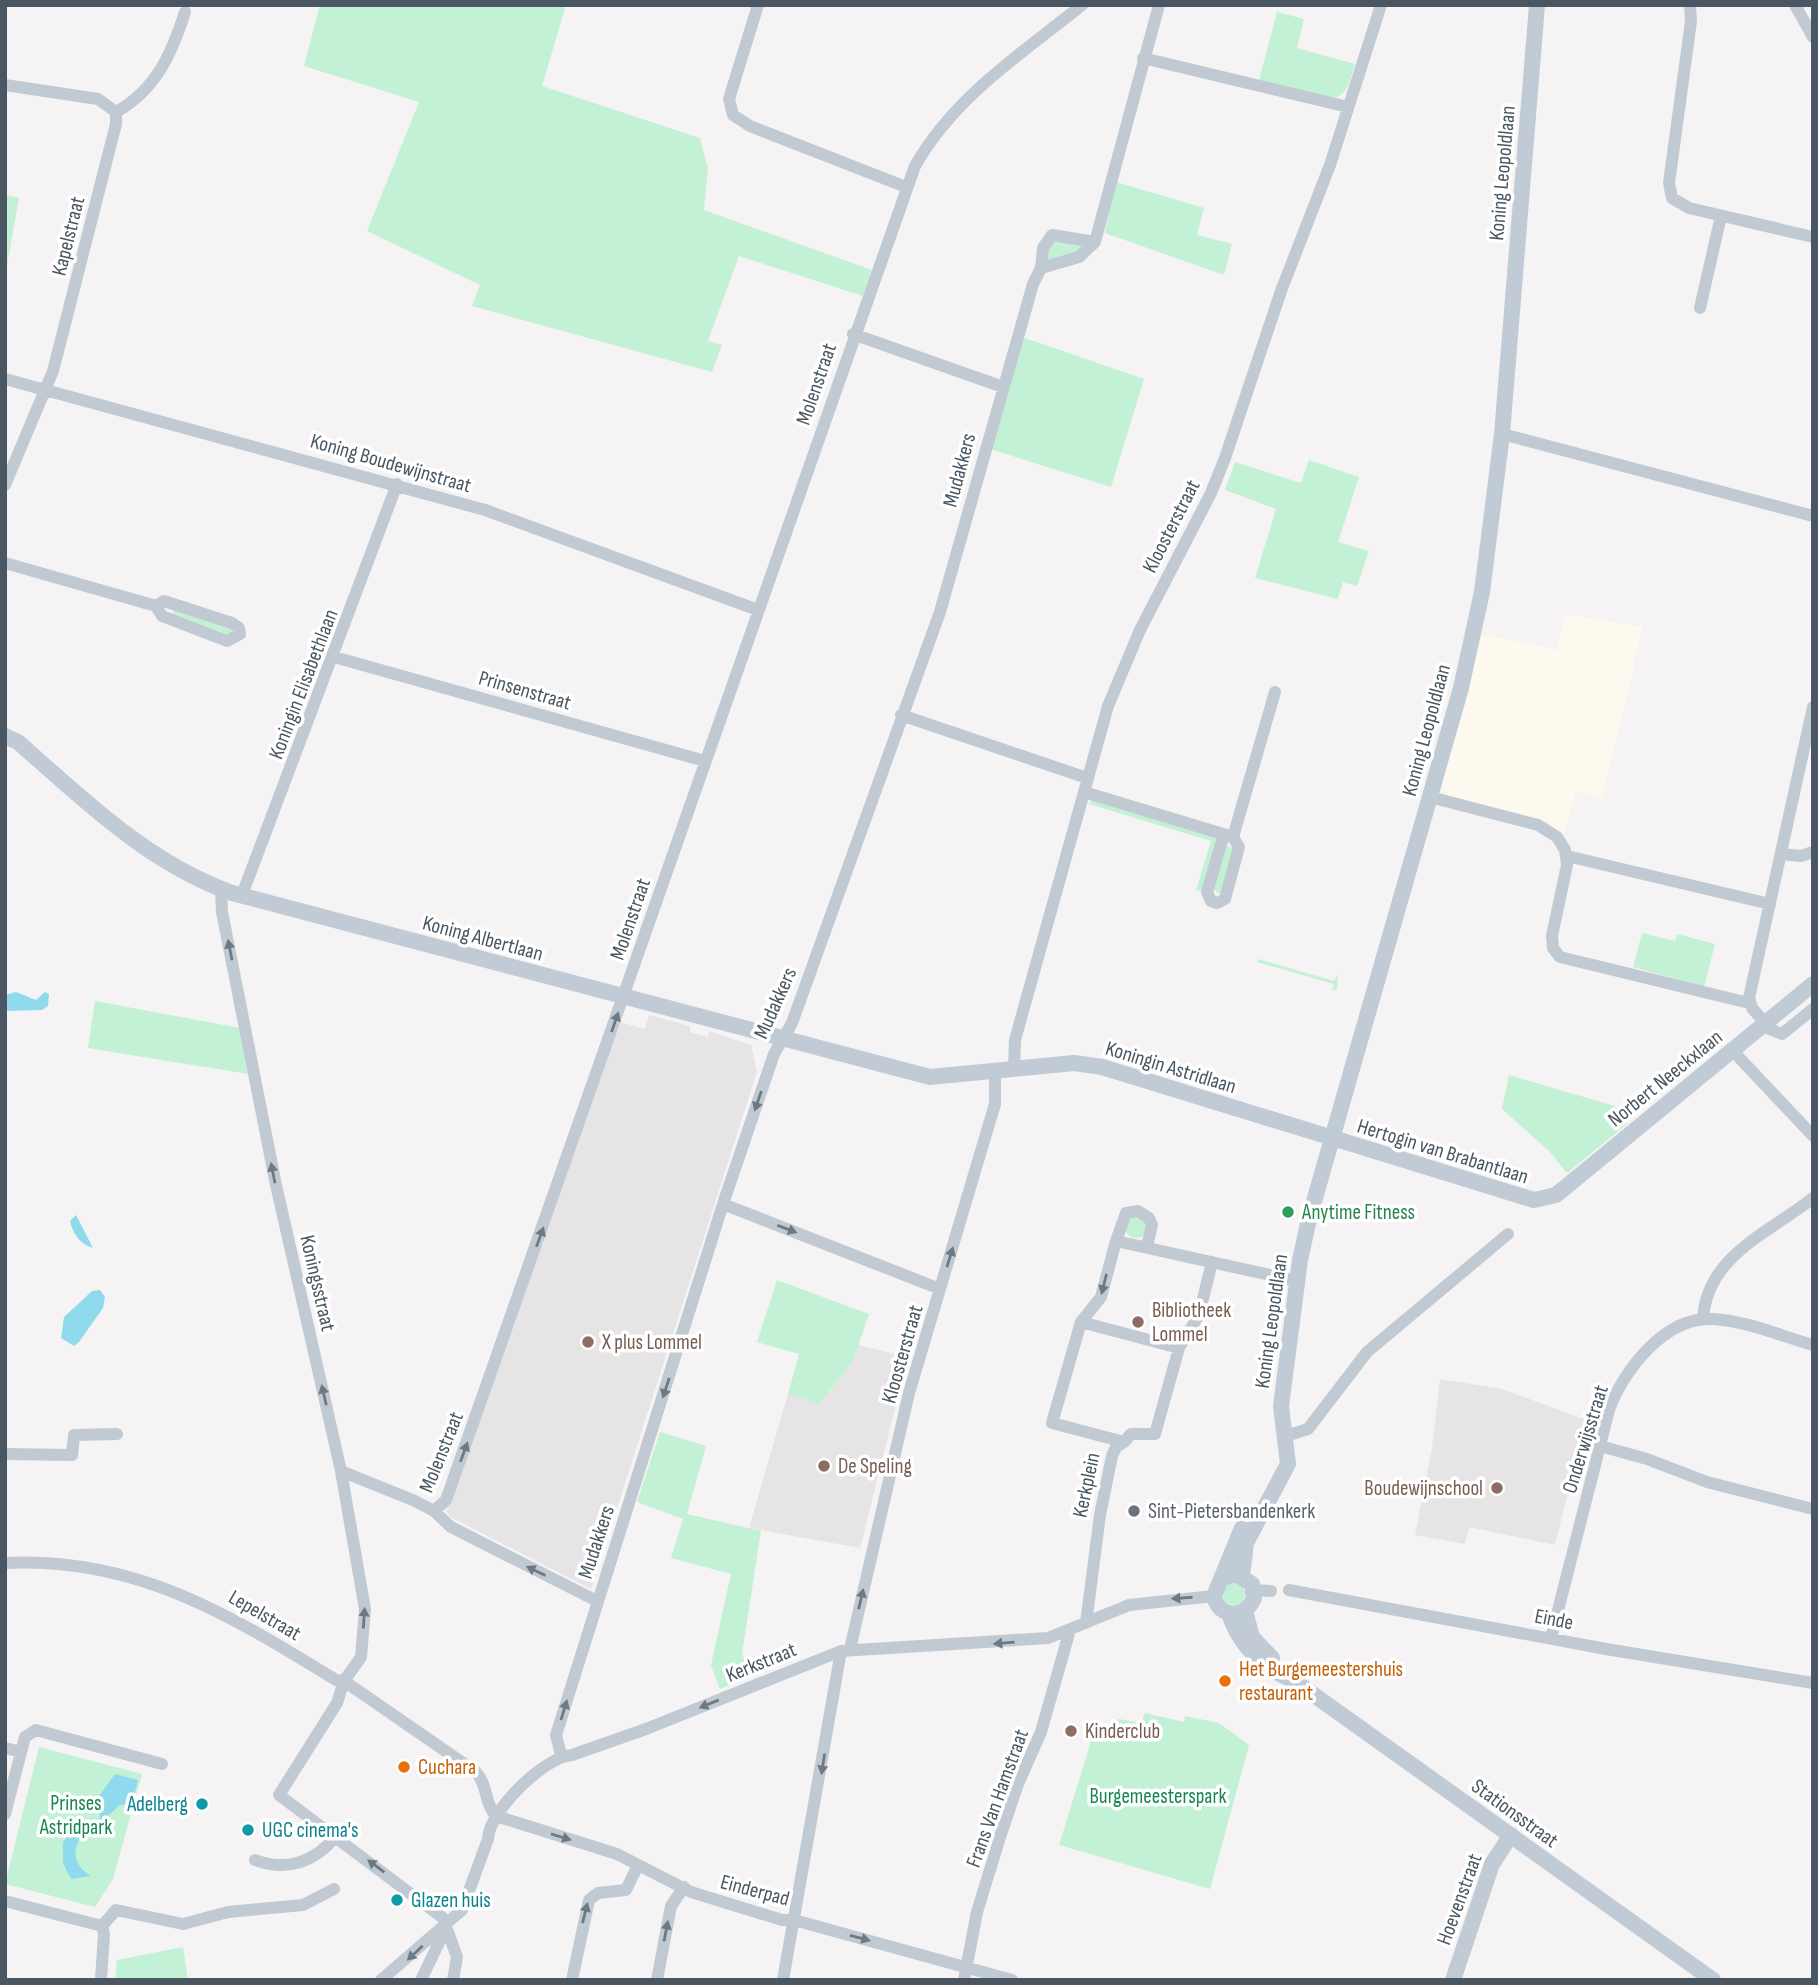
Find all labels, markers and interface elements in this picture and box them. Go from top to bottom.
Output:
street label: Koning Leopoldlaan [1484,105,1521,242]
street label: Kapelstraat [47,194,90,278]
street label: Molenstraat [791,340,842,428]
street label: Koning Boudewijnstraat [308,429,474,498]
street label: Mudakkers [938,430,981,510]
street label: Kloosterstraat [1137,476,1206,577]
street label: Koningin Elisabethlaan [263,606,344,763]
street label: Koning Leopoldlaan [1397,662,1456,799]
street label: Prinsenstraat [476,665,574,716]
street label: Molenstraat [605,875,656,963]
street label: Koning Albertlaan [420,910,546,967]
one-way arrow [224,939,235,961]
street label: Mudakkers [749,964,802,1043]
one-way arrow [610,1012,621,1033]
street label: Norbert Neeckxlaan [1603,1025,1727,1132]
street label: Koningin Astridlaan [1103,1036,1239,1099]
one-way arrow [752,1091,763,1112]
street label: Hertogin van Brabantlaan [1354,1114,1531,1189]
one-way arrow [268,1162,279,1184]
place label: Anytime Fitness [1301,1200,1415,1225]
marker: Anytime Fitness [1280,1204,1296,1220]
one-way arrow [776,1224,797,1235]
one-way arrow [534,1227,545,1248]
street label: Koningsstraat [294,1233,341,1333]
one-way arrow [945,1246,955,1267]
street label: Koning Leopoldlaan [1250,1252,1293,1390]
one-way arrow [1098,1273,1109,1295]
place label: Bibliotheek Lommel [1152,1298,1231,1347]
street label: Kloosterstraat [877,1302,928,1406]
marker: Bibliotheek Lommel [1130,1314,1146,1330]
place label: X plus Lommel [601,1330,702,1355]
marker: X plus Lommel [580,1334,596,1350]
one-way arrow [660,1378,671,1399]
street label: Onderwijsstraat [1557,1382,1614,1496]
one-way arrow [318,1384,329,1406]
street label: Molenstraat [414,1408,469,1496]
one-way arrow [458,1441,469,1462]
street label: Kerkplein [1067,1450,1106,1520]
place label: De Speling [838,1454,912,1479]
marker: De Speling [816,1458,832,1474]
place label: Boudewijnschool [1364,1476,1483,1501]
marker: Boudewijnschool [1489,1480,1505,1496]
place label: Sint-Pietersbandenkerk [1148,1499,1315,1524]
street label: Mudakkers [573,1502,620,1582]
marker: Sint-Pietersbandenkerk [1126,1503,1142,1519]
one-way arrow [526,1565,546,1576]
street label: Lepelstraat [224,1585,305,1646]
one-way arrow [856,1588,867,1610]
one-way arrow [1171,1593,1193,1604]
street label: Einde [1533,1604,1575,1635]
one-way arrow [359,1607,370,1629]
street label: Kerkstraat [722,1637,800,1688]
one-way arrow [993,1638,1015,1649]
place label: Het Burgemeestershuis restaurant [1239,1657,1403,1706]
marker: Het Burgemeestershuis restaurant [1217,1673,1233,1689]
one-way arrow [699,1698,720,1709]
one-way arrow [559,1699,569,1720]
place label: Kinderclub [1085,1719,1160,1744]
marker: Kinderclub [1063,1723,1079,1739]
street label: Frans Van Hamstraat [961,1726,1034,1871]
one-way arrow [817,1753,828,1775]
place label: Cuchara [418,1755,476,1780]
marker: Cuchara [396,1759,412,1775]
street label: Stationsstraat [1467,1774,1563,1853]
park label: Burgemeesterspark [1090,1784,1226,1809]
park label: Prinses Astridpark [39,1791,112,1840]
place label: Adelberg [126,1792,188,1817]
marker: Adelberg [194,1796,210,1812]
place label: UGC cinema's [262,1818,359,1843]
marker: UGC cinema's [240,1822,256,1838]
one-way arrow [551,1833,572,1843]
street label: Hoevenstraat [1431,1850,1488,1948]
one-way arrow [367,1860,385,1874]
street label: Einderpad [718,1869,792,1912]
place label: Glazen huis [411,1888,491,1913]
marker: Glazen huis [389,1892,405,1908]
one-way arrow [580,1902,591,1924]
one-way arrow [661,1920,672,1942]
one-way arrow [849,1933,871,1944]
one-way arrow [407,1944,424,1960]

